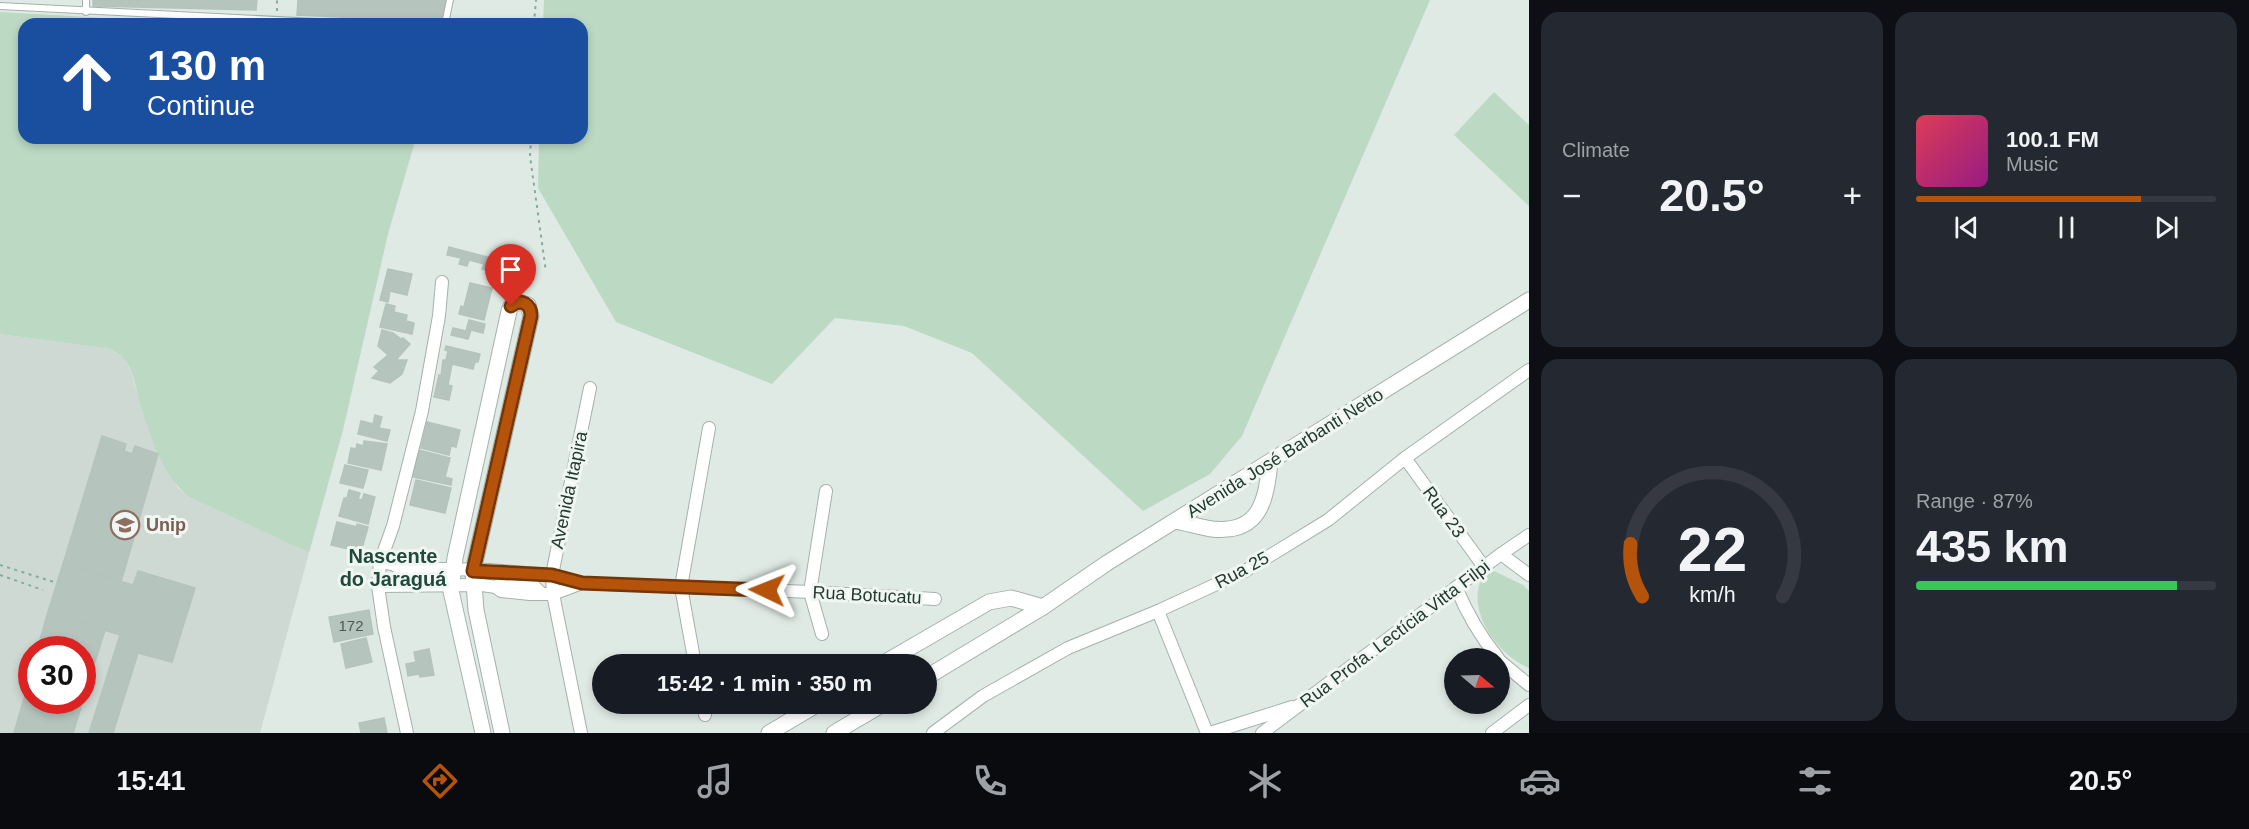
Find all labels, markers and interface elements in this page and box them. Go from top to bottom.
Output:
icon: ahead [48,42,126,120]
text: 130 m [147,42,266,89]
text: Continue [147,91,255,121]
text: 100.1 FM [2006,127,2099,152]
text: Climate [1562,139,1630,161]
text: Music [2006,153,2058,175]
text: 20.5° [1659,170,1765,221]
text: − [1562,177,1581,214]
text: + [1843,177,1862,214]
icon: previous [1950,211,1983,244]
icon: pause [2050,211,2083,244]
icon: next [2150,211,2183,244]
pin [485,244,536,306]
icon: arrive [494,253,527,286]
street label: Avenida José Barbanti Netto [1183,384,1387,522]
street label: Avenida Itapira [547,428,591,551]
street label: Rua 23 [1419,483,1469,541]
text: Range · 87% [1916,490,2033,512]
school or university icon: Unip [109,509,141,541]
place label: Unip [146,515,186,535]
text: 22 [1677,515,1747,584]
text: 435 km [1916,521,2069,572]
district label: Nascente do Jaraguá [340,545,447,590]
street label: Rua 25 [1212,548,1272,592]
street label: Rua Profa. Lectícia Vitta Filpi [1296,556,1494,712]
position arrow [735,558,799,622]
street label: Rua Botucatu [812,582,922,608]
text: km/h [1689,583,1735,607]
house number: 172 [338,617,364,634]
speed limit sign: 30 [18,636,96,714]
north arrow [1444,648,1510,714]
map controls [1444,648,1510,714]
text: 15:42 · 1 min · 350 m [657,671,872,696]
icon: directions [419,760,461,802]
icon: music [694,760,736,802]
icon: phone [969,760,1011,802]
icon: climate [1244,760,1286,802]
icon: car [1519,760,1561,802]
icon: filters [1794,760,1836,802]
text: 15:41 [117,766,186,796]
text: 20.5° [2069,766,2132,796]

